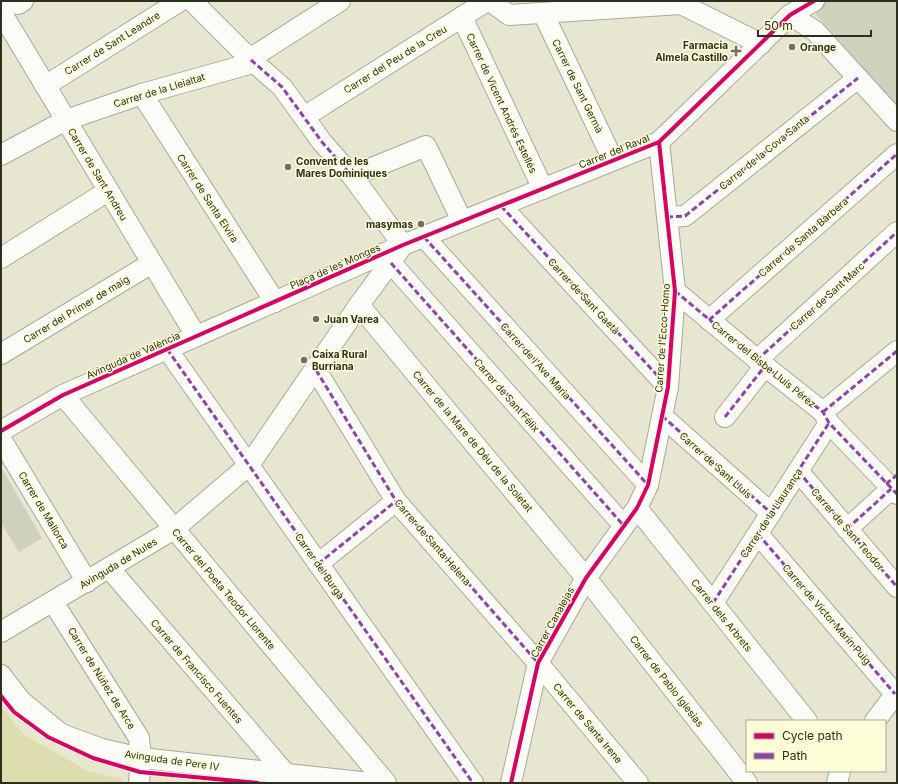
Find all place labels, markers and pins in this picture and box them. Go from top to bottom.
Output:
place label: Farmacia Almela Castillo [655,39,728,63]
place label: Orange [800,41,836,54]
marker: Orange [787,42,797,52]
marker: Farmacia Almela Castillo [731,46,741,56]
place label: Convent de les Mares Dominiques [296,155,387,179]
marker: Convent de les Mares Dominiques [283,162,293,172]
place label: masymas [366,218,413,231]
marker: masymas [416,219,426,229]
place label: Juan Varea [324,313,379,325]
marker: Juan Varea [311,314,321,324]
place label: Caixa Rural Burriana [312,348,367,372]
marker: Caixa Rural Burriana [299,355,309,365]

